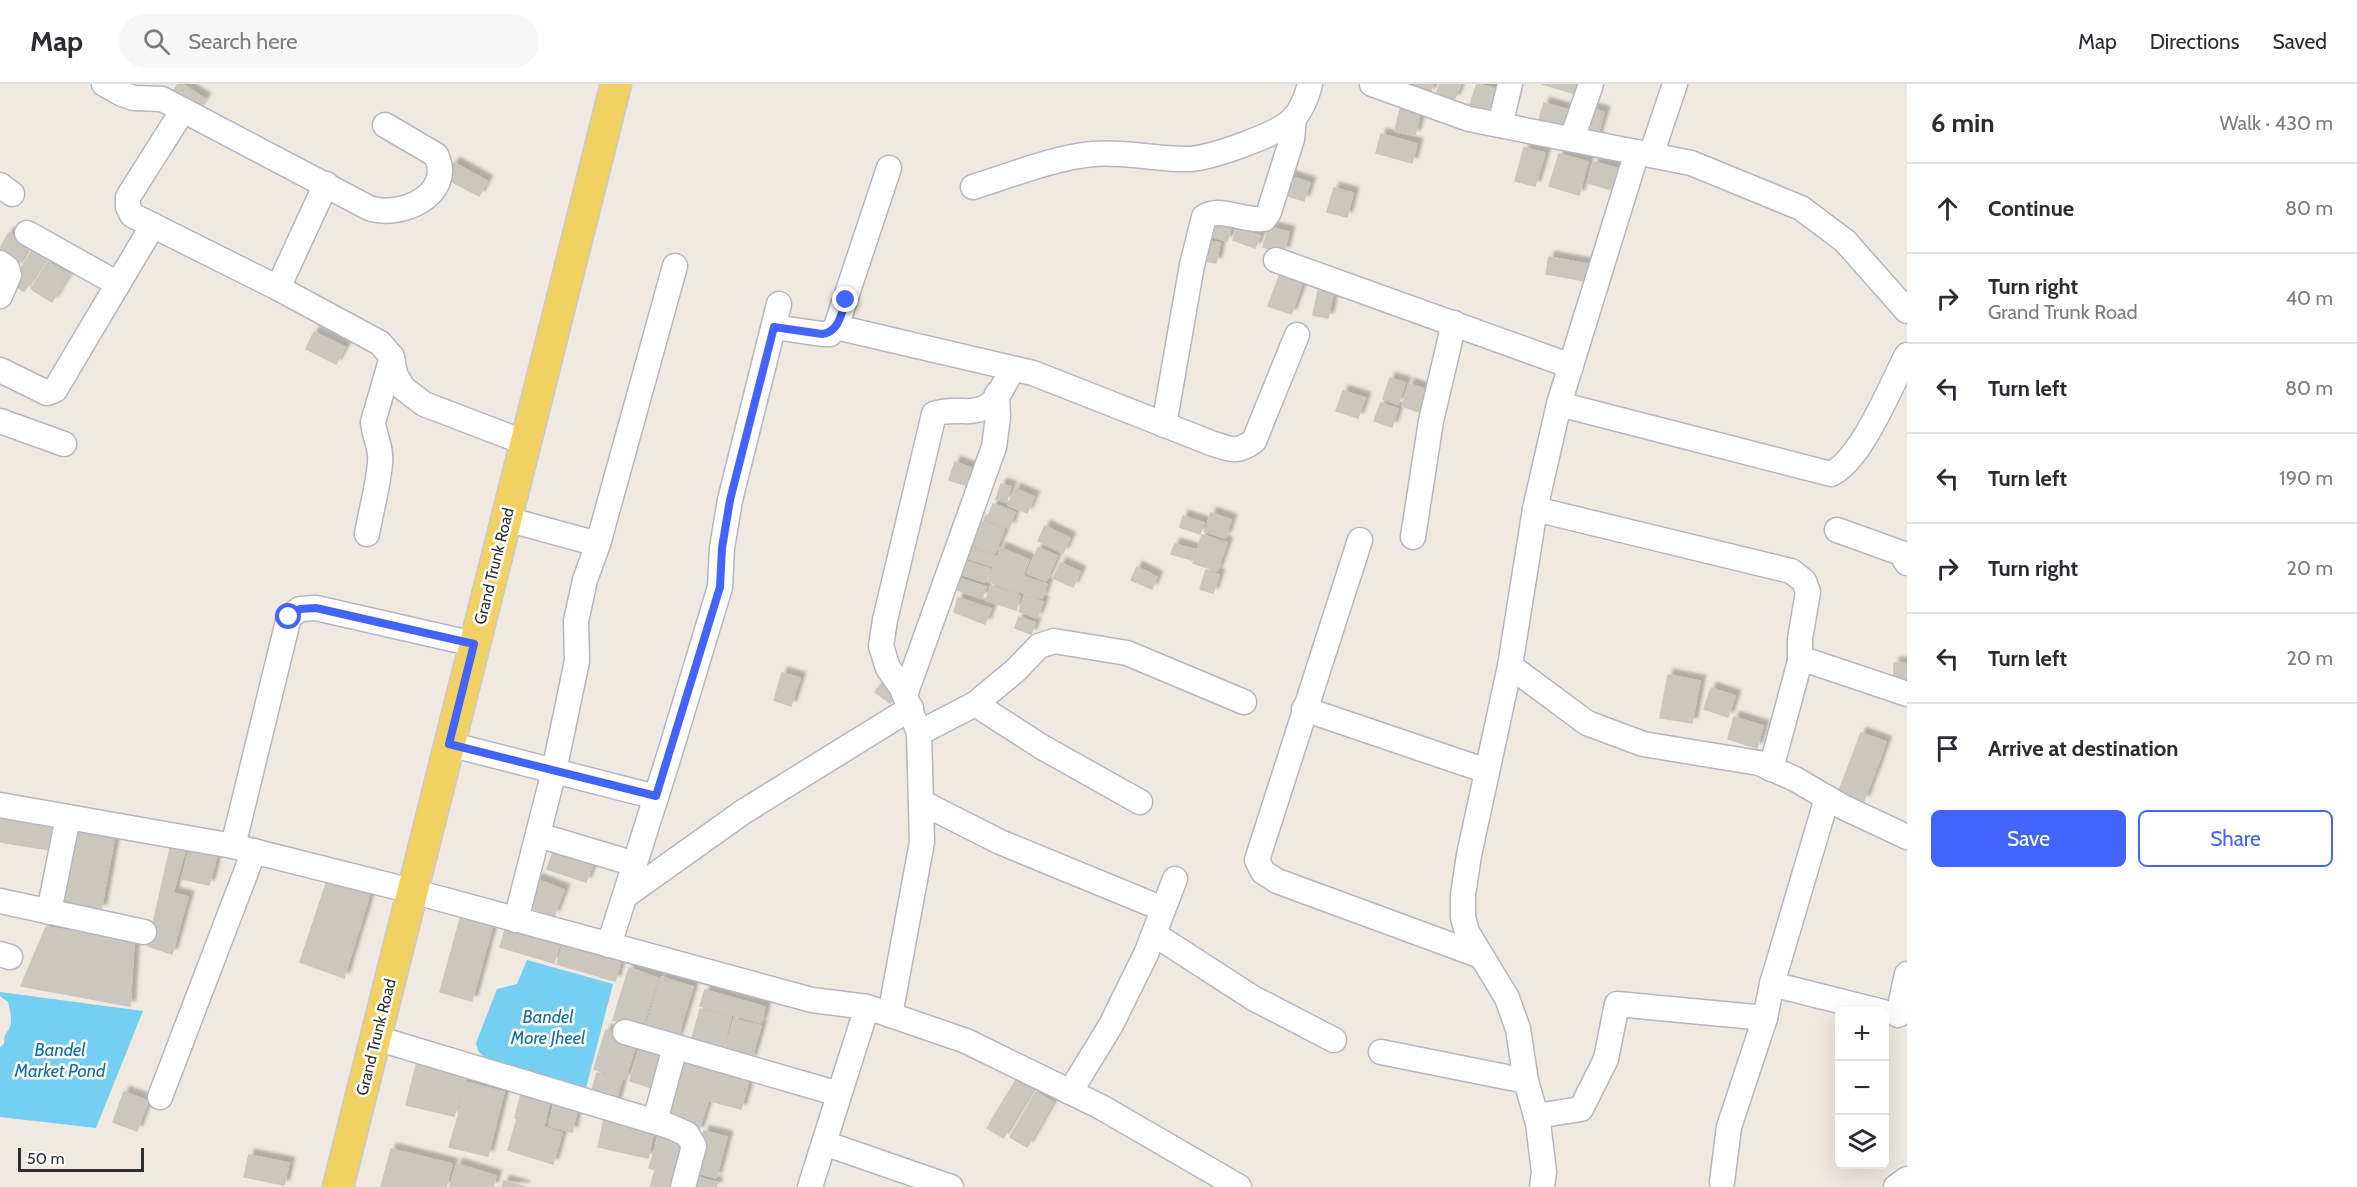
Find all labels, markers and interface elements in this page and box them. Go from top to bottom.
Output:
search box [119,14,539,68]
text: Map [30,24,83,58]
icon: search [140,25,173,58]
text: Search here [188,28,297,55]
text: Map [2078,29,2117,54]
text: Directions [2150,29,2239,54]
text: Saved [2272,29,2327,54]
text: 6 min [1931,107,1995,139]
text: Walk · 430 m [2219,111,2333,135]
icon: ahead [1931,192,1964,225]
text: Continue [1988,195,2074,222]
text: 80 m [2285,196,2333,220]
text: Turn right [1988,273,2078,300]
icon: right [1931,282,1964,315]
route end [832,286,858,312]
text: 40 m [2285,286,2333,310]
text: Grand Trunk Road [1988,300,2138,324]
icon: left [1931,372,1964,405]
text: Turn left [1988,375,2067,402]
text: 80 m [2285,376,2333,400]
icon: left [1931,462,1964,495]
text: Turn left [1988,465,2067,492]
text: 190 m [2279,466,2333,490]
street label: Grand Trunk Road [470,506,518,626]
icon: right [1931,552,1964,585]
text: Turn right [1988,555,2078,582]
text: 20 m [2287,556,2333,580]
route start [275,603,301,629]
icon: left [1931,642,1964,675]
text: Turn left [1988,645,2067,672]
text: 20 m [2287,646,2333,670]
icon: arrive [1931,732,1964,765]
text: Arrive at destination [1988,735,2178,762]
button: Save [1931,810,2126,867]
button: Share [2138,810,2333,867]
street label: Grand Trunk Road [352,977,400,1097]
water label: Bandel More Jheel [510,1006,586,1049]
map controls [1835,1007,1889,1169]
button: + [1835,1007,1889,1061]
water label: Bandel Market Pond [14,1039,106,1082]
button: − [1835,1061,1889,1115]
button: layers [1835,1115,1889,1169]
scale bar [18,1145,144,1172]
text: 50 m [27,1149,64,1168]

